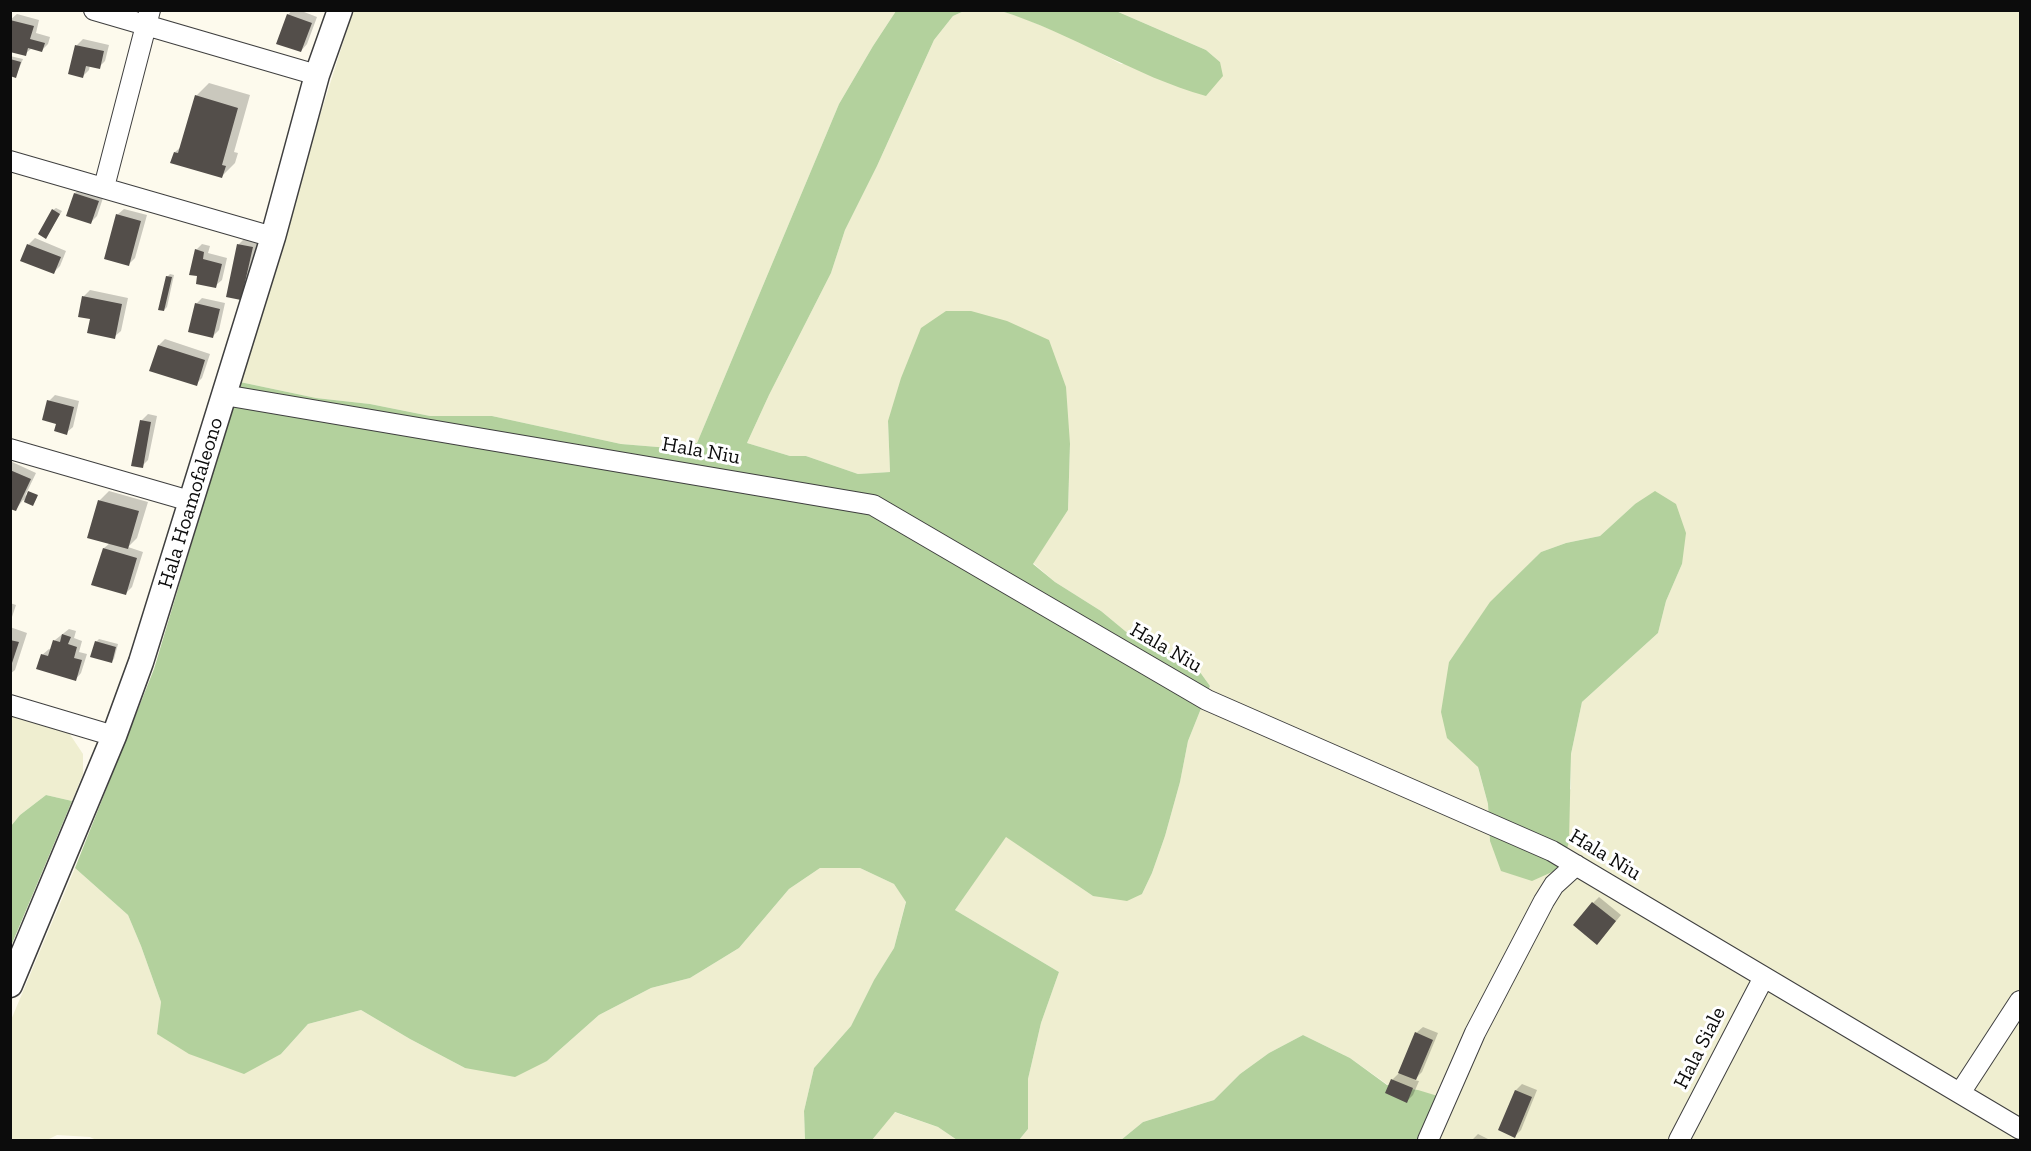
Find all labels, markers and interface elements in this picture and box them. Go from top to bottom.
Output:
street label: Hala Hoamofaleono [153,415,229,591]
street label: Hala Niu [660,432,742,470]
street label: Hala Niu [1125,617,1207,679]
street label: Hala Niu [1565,824,1645,886]
street label: Hala Siale [1669,1003,1731,1093]

